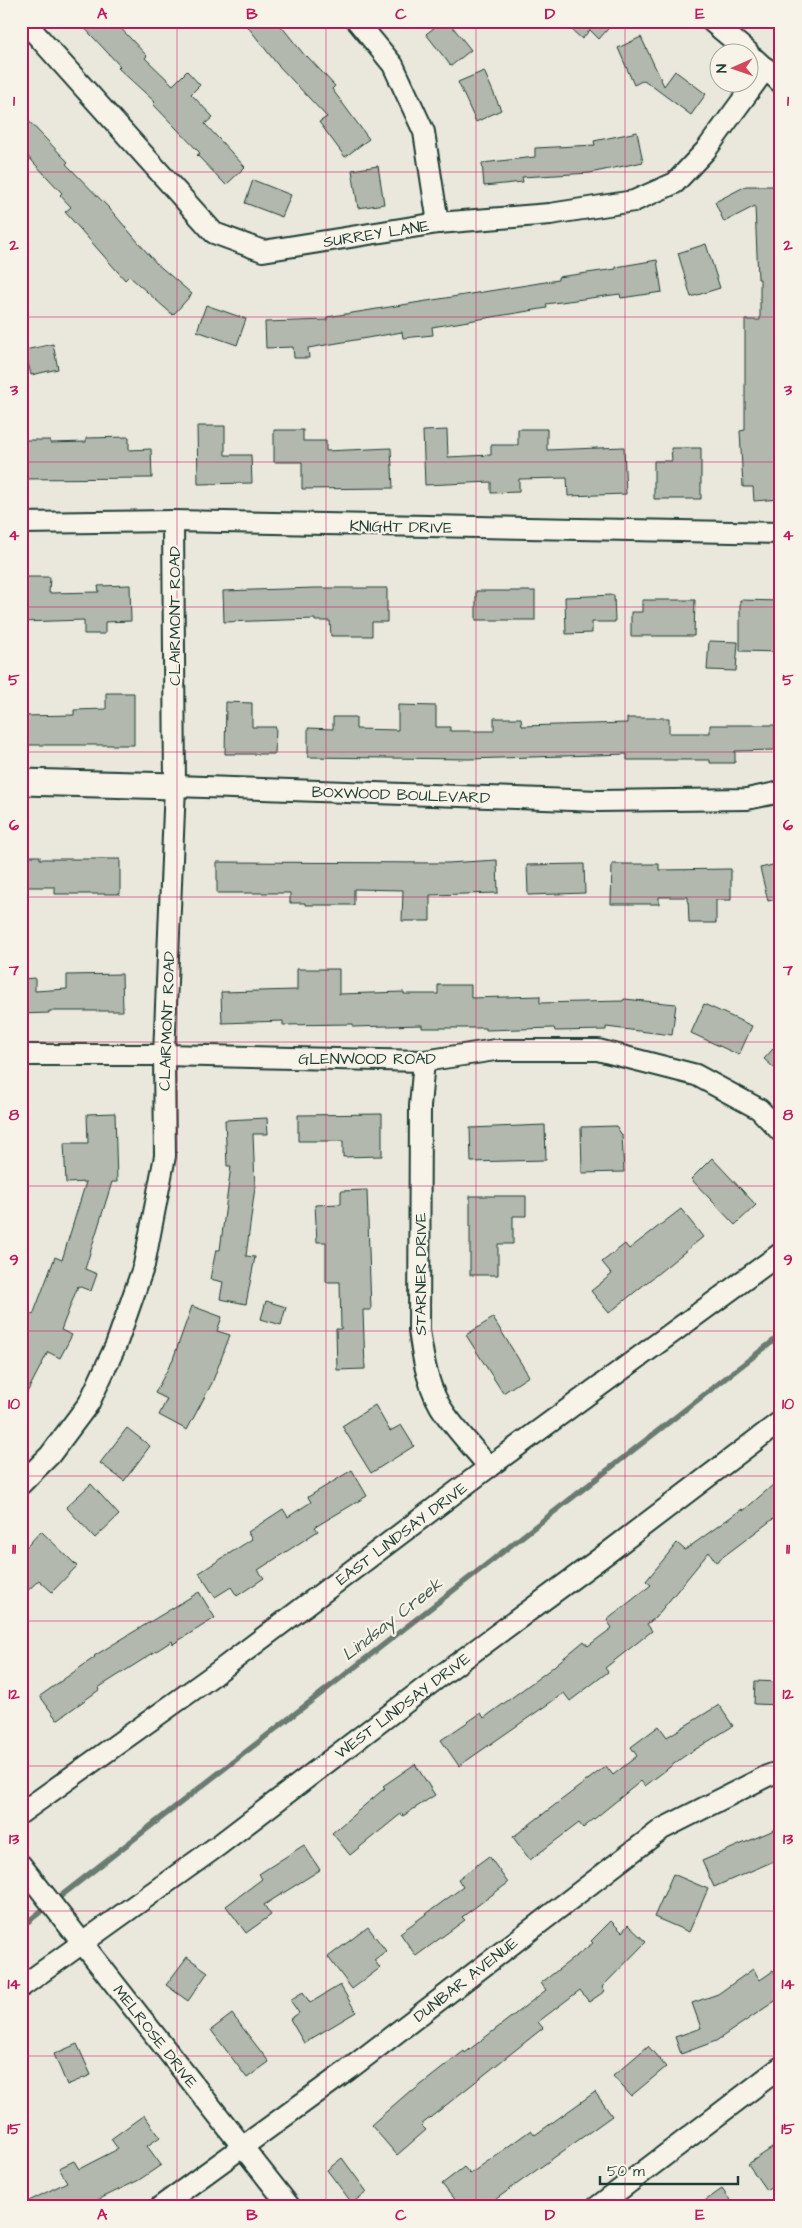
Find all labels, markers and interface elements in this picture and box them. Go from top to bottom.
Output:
text: A [97,3,108,25]
text: B [246,3,258,25]
text: C [395,3,407,25]
text: D [545,3,556,25]
text: E [695,3,705,25]
north arrow [710,42,760,92]
text: N [712,63,732,73]
text: 1 [13,90,16,112]
text: 1 [787,90,790,112]
street label: SURREY LANE [321,215,431,253]
text: 2 [8,234,19,256]
text: 2 [782,234,793,256]
text: 3 [9,379,19,401]
text: 3 [783,379,793,401]
street label: KNIGHT DRIVE [349,515,453,539]
text: 4 [9,524,20,546]
text: 4 [783,524,794,546]
street label: CLAIRMONT ROAD [164,546,186,686]
text: 5 [8,669,20,691]
text: 5 [782,669,794,691]
street label: BOXWOOD BOULEVARD [311,781,491,809]
text: 6 [9,814,19,836]
text: 6 [783,814,793,836]
street label: CLAIRMONT ROAD [154,951,180,1091]
text: 7 [8,959,19,981]
text: 7 [782,959,793,981]
street label: GLENWOOD ROAD [298,1048,436,1070]
text: 8 [9,1104,20,1126]
text: 8 [783,1104,794,1126]
street label: STARNER DRIVE [410,1212,432,1335]
text: 9 [9,1249,19,1271]
text: 9 [783,1249,793,1271]
text: 10 [8,1393,20,1415]
text: 10 [782,1393,794,1415]
street label: EAST LINDSAY DRIVE [331,1477,472,1591]
text: 11 [12,1538,17,1560]
text: 11 [786,1538,791,1560]
water label: Lindsay Creek [337,1571,449,1668]
street label: WEST LINDSAY DRIVE [330,1647,475,1764]
text: 12 [8,1683,20,1705]
text: 12 [782,1683,794,1705]
text: 13 [9,1828,20,1850]
text: 13 [783,1828,794,1850]
street label: DUNBAR AVENUE [409,1932,523,2028]
text: 14 [8,1973,21,1995]
text: 14 [782,1973,795,1995]
street label: MELROSE DRIVE [108,1980,203,2093]
text: 15 [7,2118,21,2140]
text: 15 [781,2118,795,2140]
scale bar [600,2153,737,2185]
text: 50 m [607,2161,645,2182]
text: A [97,2204,108,2226]
text: B [246,2204,258,2226]
text: C [395,2204,407,2226]
text: D [545,2204,556,2226]
text: E [695,2204,705,2226]

